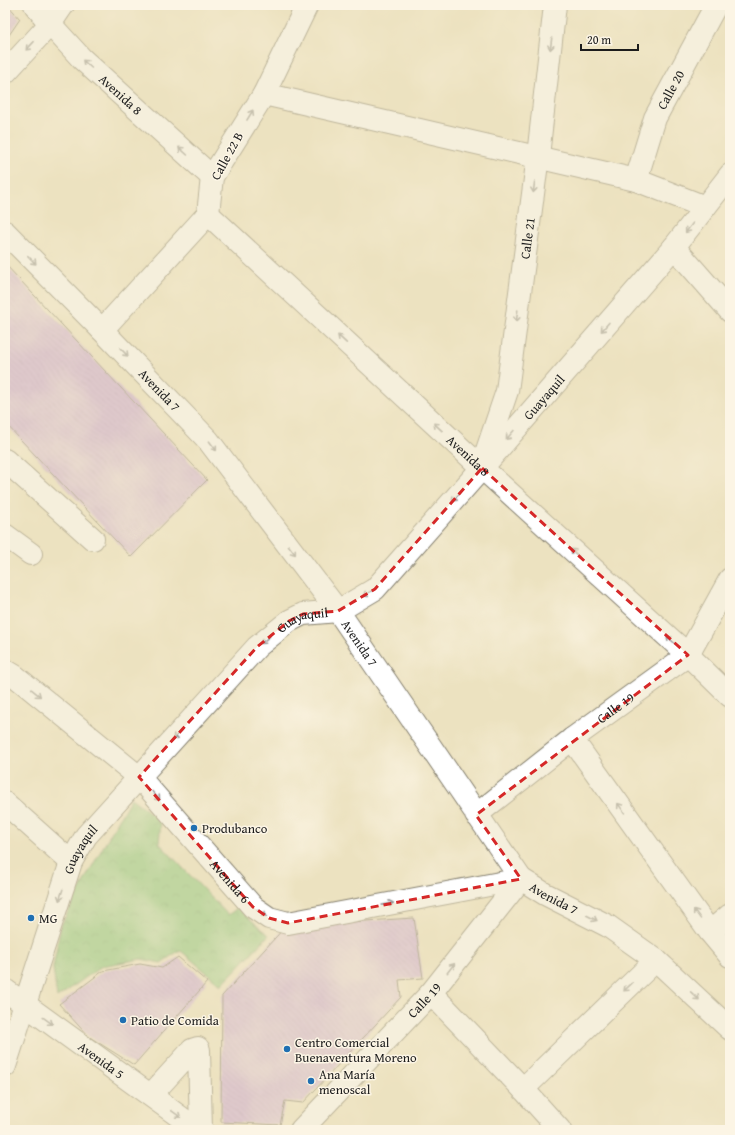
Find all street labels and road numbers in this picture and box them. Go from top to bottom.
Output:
street label: Calle 20 [652,67,689,113]
street label: Avenida 8 [95,69,147,119]
street label: Calle 22 B [206,129,248,183]
street label: Calle 21 [515,216,539,260]
street label: Avenida 7 [135,364,185,415]
street label: Guayaquil [519,370,569,424]
street label: Avenida 8 [443,430,494,480]
street label: Guayaquil [272,602,329,637]
street label: Avenida 7 [337,616,382,670]
street label: Calle 19 [593,688,638,728]
street label: Guayaquil [58,820,102,876]
street label: Avenida 6 [206,855,255,907]
street label: Avenida 7 [526,877,581,919]
street label: Calle 19 [403,978,445,1022]
street label: Avenida 5 [74,1037,128,1083]

